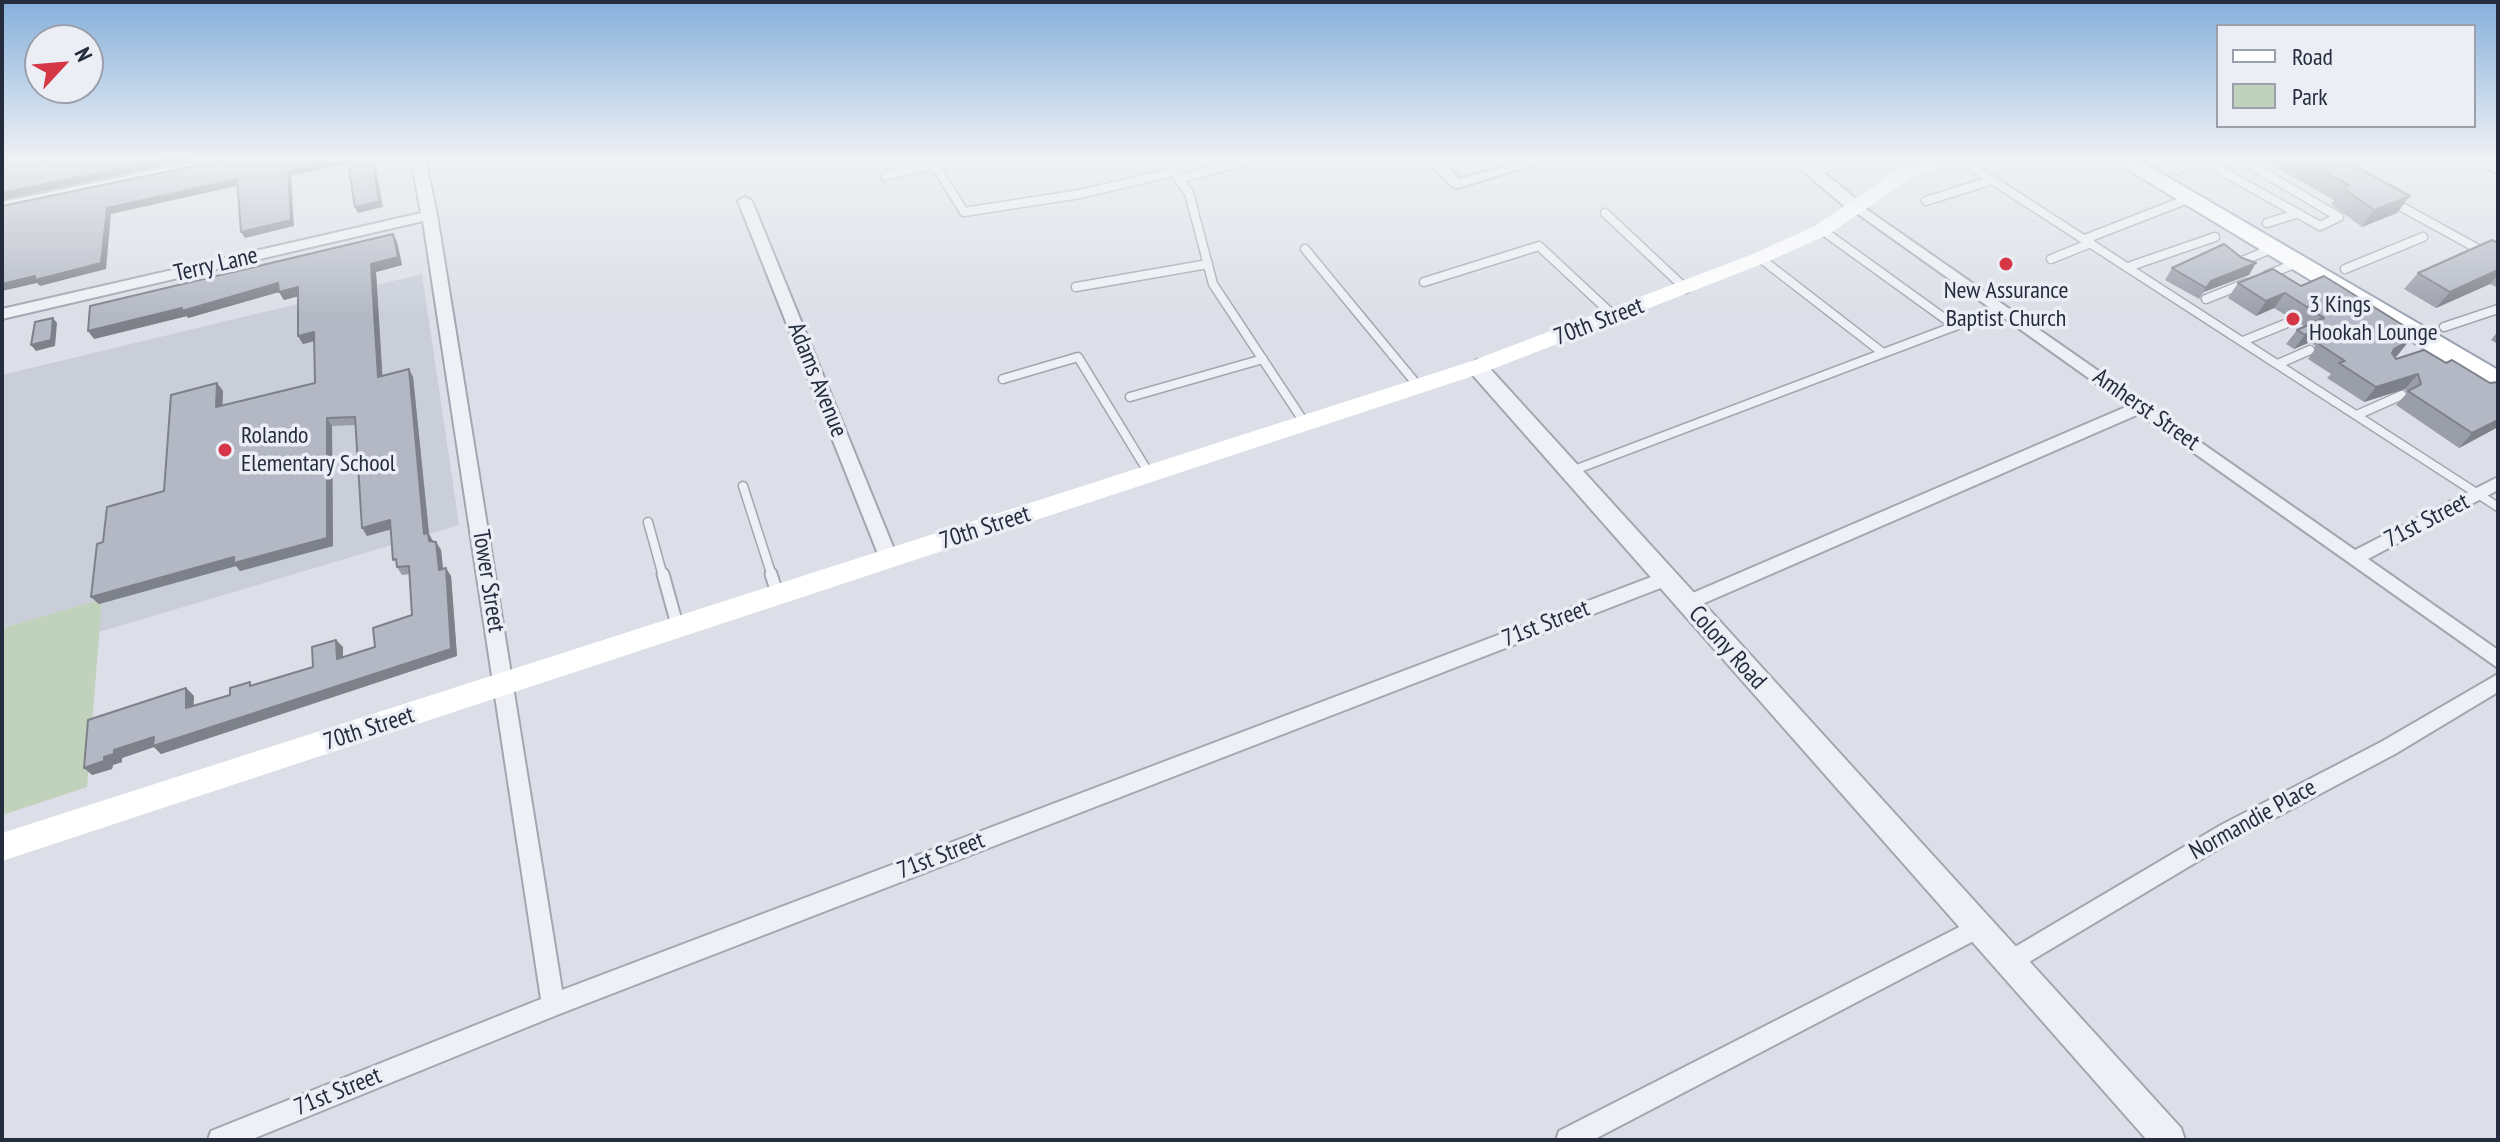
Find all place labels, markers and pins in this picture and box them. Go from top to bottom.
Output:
marker: New Assurance Baptist Church [1997,255,2015,273]
place label: New Assurance Baptist Church [1944,277,2068,333]
place label: 3 Kings Hookah Lounge [2309,291,2438,347]
marker: 3 Kings Hookah Lounge [2284,310,2302,328]
place label: Rolando Elementary School [241,422,395,478]
marker: Rolando Elementary School [216,441,234,459]

